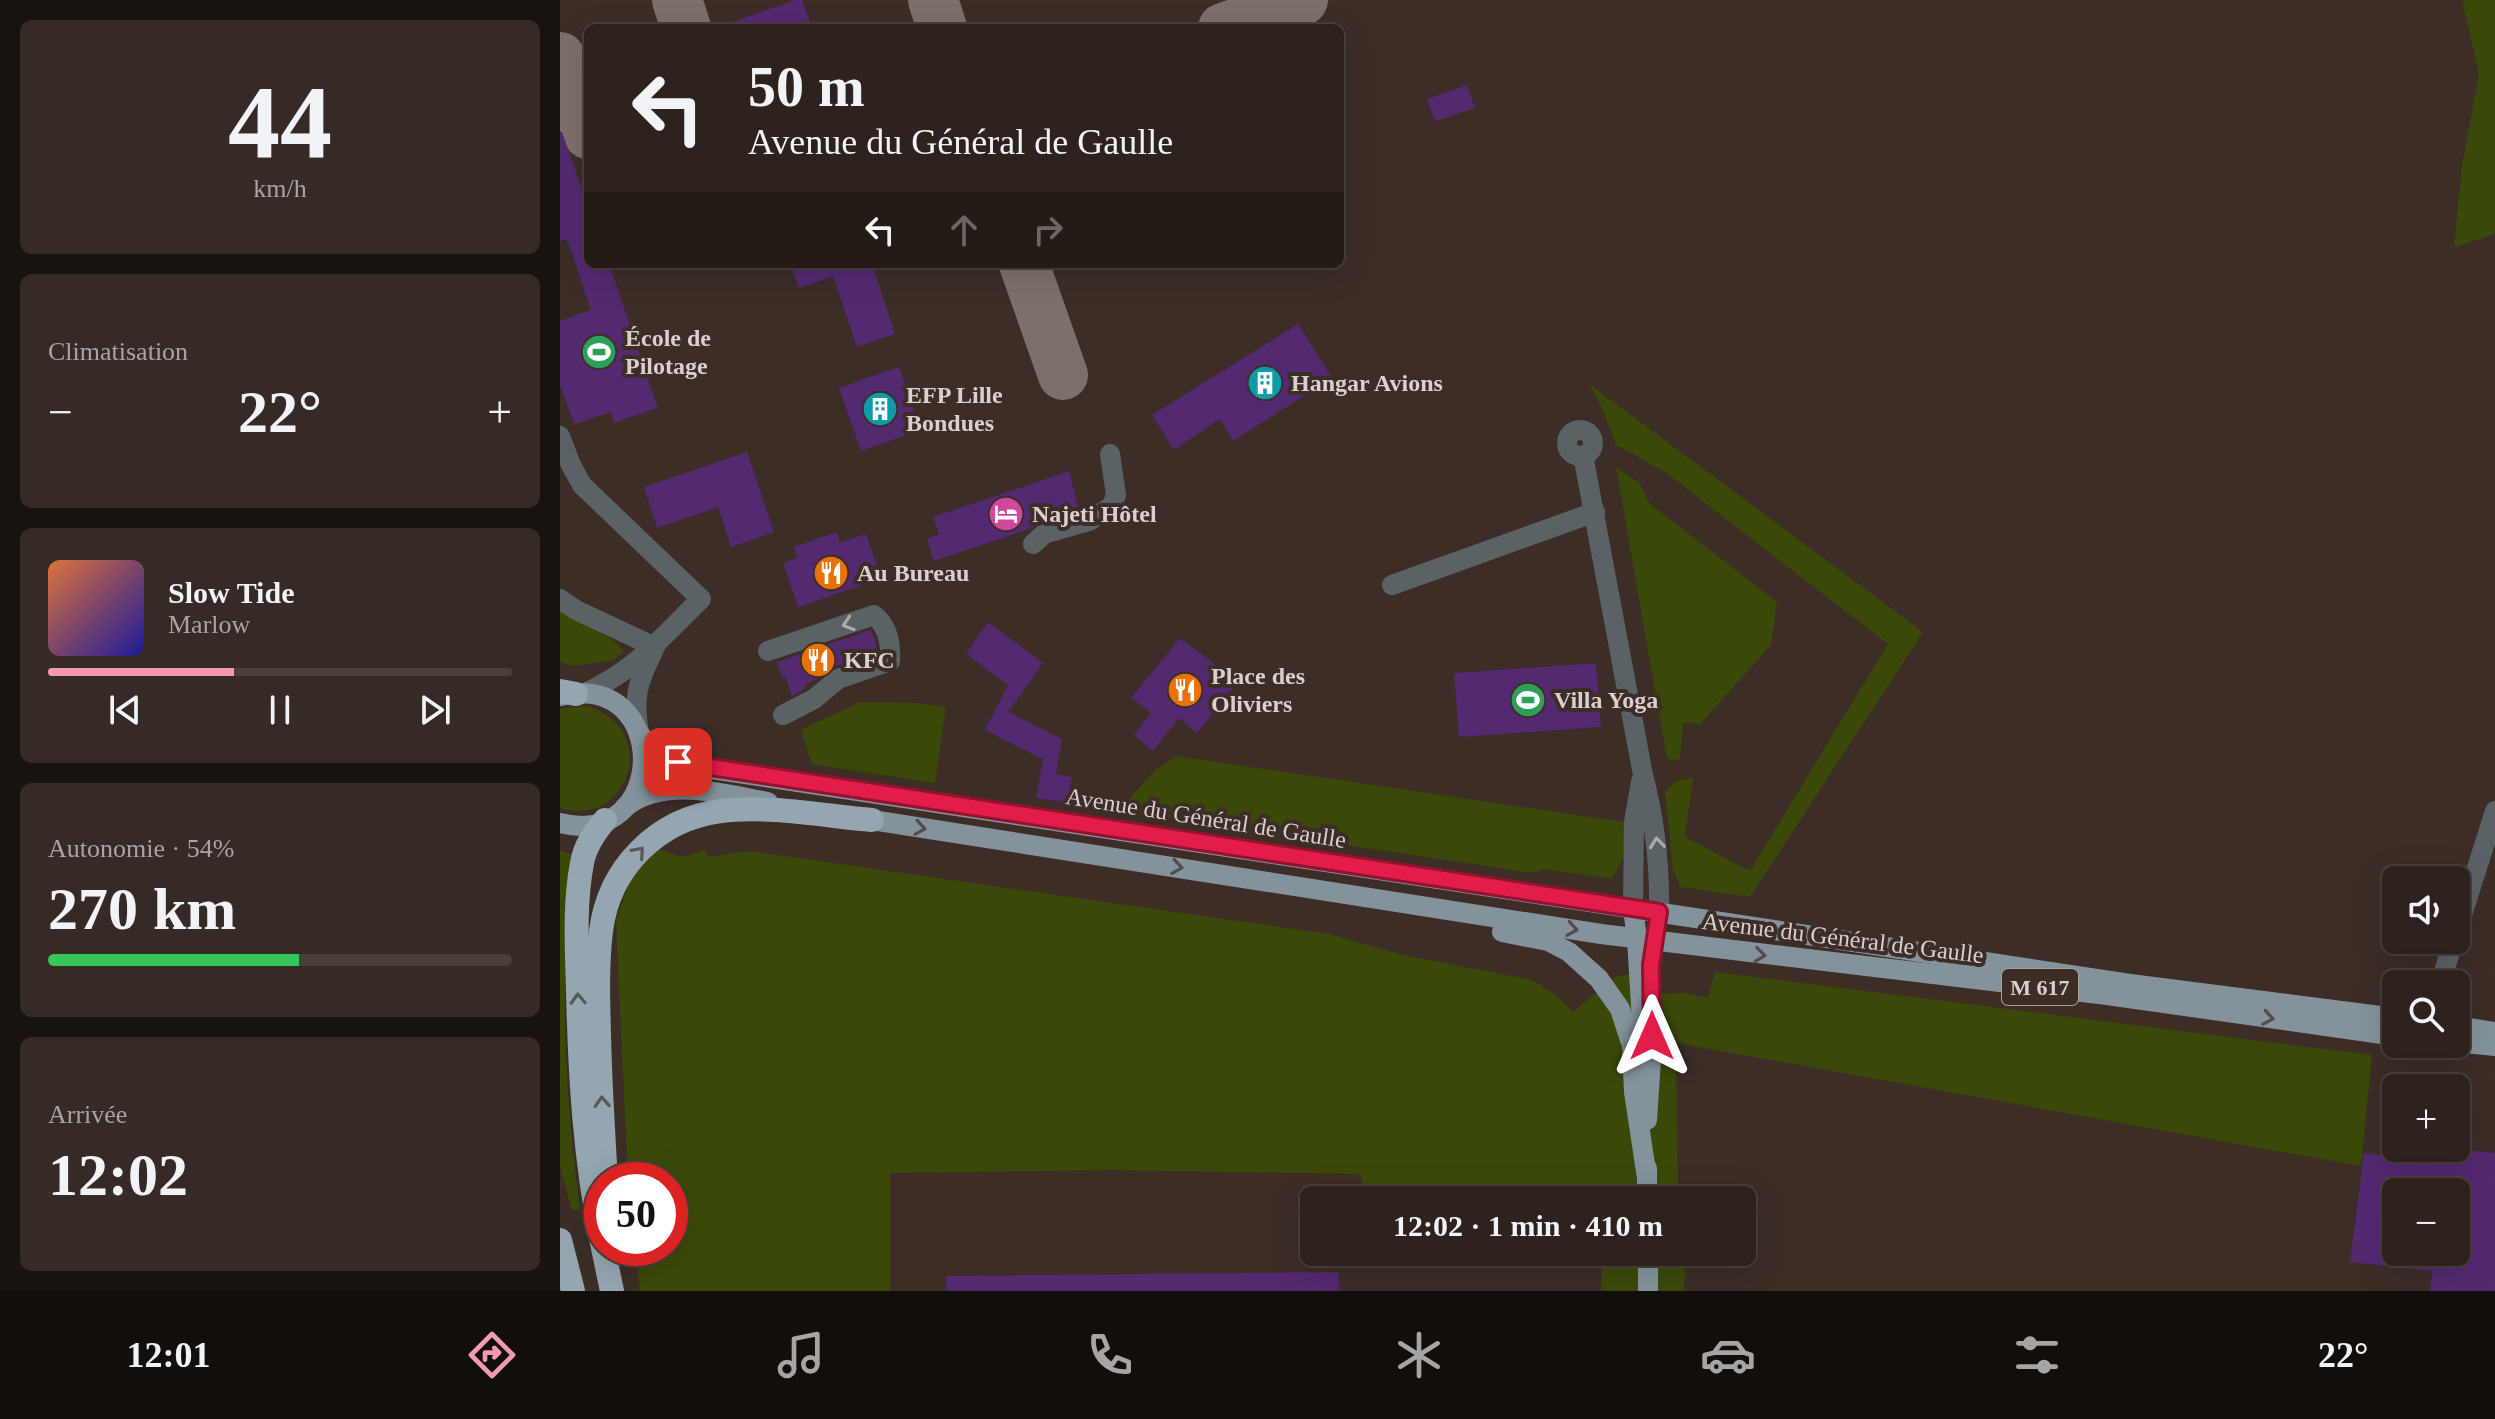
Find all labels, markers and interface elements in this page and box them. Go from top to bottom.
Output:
icon: left [616,56,720,160]
text: 50 m [748,56,865,118]
text: 44 [228,64,332,179]
text: Avenue du Général de Gaulle [748,122,1173,162]
text: km/h [253,174,307,203]
icon: left [858,208,902,252]
icon: ahead [942,208,986,252]
icon: right [1026,208,1070,252]
place label: École de Pilotage [625,325,711,379]
sports icon: École de Pilotage [580,333,618,371]
text: Climatisation [48,337,188,366]
building icon: Hangar Avions [1246,364,1284,402]
place label: Hangar Avions [1291,370,1443,396]
text: 22° [238,379,322,445]
place label: EFP Lille Bondues [906,382,1003,436]
text: − [48,388,73,437]
text: + [487,388,512,437]
building icon: EFP Lille Bondues [861,390,899,428]
hotel icon: Najeti Hôtel [987,495,1025,533]
place label: Najeti Hôtel [1032,501,1157,527]
restaurant icon: Au Bureau [812,554,850,592]
place label: Au Bureau [857,560,969,586]
text: Slow Tide [168,576,294,609]
text: Marlow [168,610,250,639]
one-way arrow [842,614,856,630]
restaurant icon: KFC [799,641,837,679]
place label: KFC [844,647,895,673]
place label: Place des Oliviers [1211,663,1305,717]
restaurant icon: Place des Oliviers [1166,671,1204,709]
sports icon: Villa Yoga [1509,681,1547,719]
place label: Villa Yoga [1554,687,1658,713]
icon: previous [103,688,147,732]
icon: pause [258,688,302,732]
icon: next [413,688,457,732]
pin [644,728,712,796]
icon: arrive [656,740,700,784]
street label: Avenue du Général de Gaulle [1064,783,1348,853]
one-way arrow [913,819,927,836]
text: Autonomie · 54% [48,834,234,863]
one-way arrow [1648,836,1665,849]
one-way arrow [629,847,643,862]
one-way arrow [1170,858,1184,875]
map controls [2382,866,2470,1266]
button: sound [2382,866,2470,954]
text: 270 km [48,876,236,942]
street label: Avenue du Général de Gaulle [1701,908,1985,968]
one-way arrow [1565,920,1579,937]
one-way arrow [1754,946,1767,963]
road number: M 617 [2002,969,2078,1005]
button: search [2382,970,2470,1058]
one-way arrow [569,992,586,1005]
position arrow [1610,994,1694,1078]
one-way arrow [2261,1009,2275,1026]
button: + [2382,1074,2470,1162]
one-way arrow [593,1095,610,1108]
text: Arrivée [48,1100,127,1129]
text: 12:02 [48,1142,188,1208]
speed limit sign: 50 [584,1162,688,1266]
button: − [2382,1178,2470,1266]
text: 12:02 · 1 min · 410 m [1393,1209,1663,1242]
icon: directions [464,1327,520,1383]
icon: music [773,1327,829,1383]
icon: phone [1082,1327,1138,1383]
icon: climate [1391,1327,1447,1383]
icon: car [1700,1327,1756,1383]
icon: filters [2009,1327,2065,1383]
text: 12:01 [127,1335,211,1375]
text: 22° [2318,1335,2368,1375]

